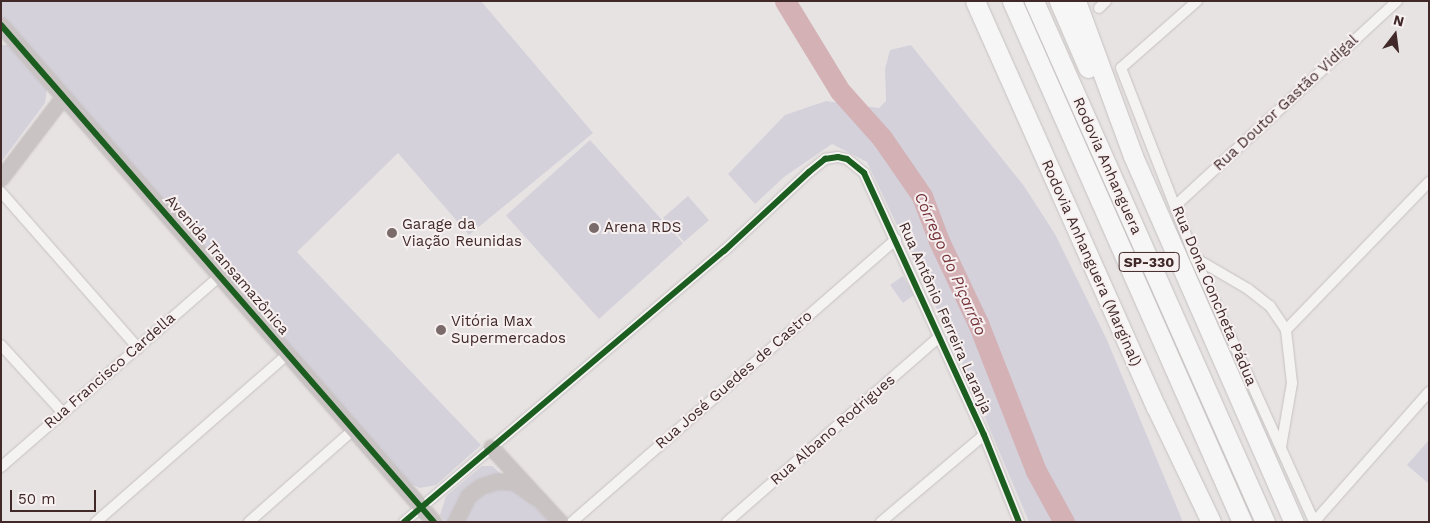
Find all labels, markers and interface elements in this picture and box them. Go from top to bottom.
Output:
north arrow [1370,10,1420,60]
text: N [1392,11,1406,30]
street label: Rua Doutor Gastão Vidigal [1209,31,1363,175]
street label: Rodovia Anhanguera [1068,94,1146,238]
street label: Rodovia Anhanguera (Marginal) [1037,156,1145,370]
water label: Córrego do Piçarrão [910,189,990,339]
street label: Avenida Transamazônica [161,191,293,339]
street label: Rua Dona Concheta Pádua [1168,203,1260,389]
place label: Garage da Viação Reunidas [402,215,522,250]
place label: Arena RDS [604,219,682,237]
street label: Rua Antônio Ferreira Laranja [894,219,996,417]
marker: Arena RDS [588,222,600,234]
marker: Garage da Viação Reunidas [386,227,398,239]
road number: SP-330 [1118,250,1180,274]
street label: Rua José Guedes de Castro [652,307,816,453]
street label: Rua Francisco Cardella [41,309,179,433]
place label: Vitória Max Supermercados [451,312,566,347]
marker: Vitória Max Supermercados [435,324,447,336]
street label: Rua Albano Rodrigues [767,371,899,489]
scale bar [12,480,99,512]
text: 50 m [18,490,55,508]

